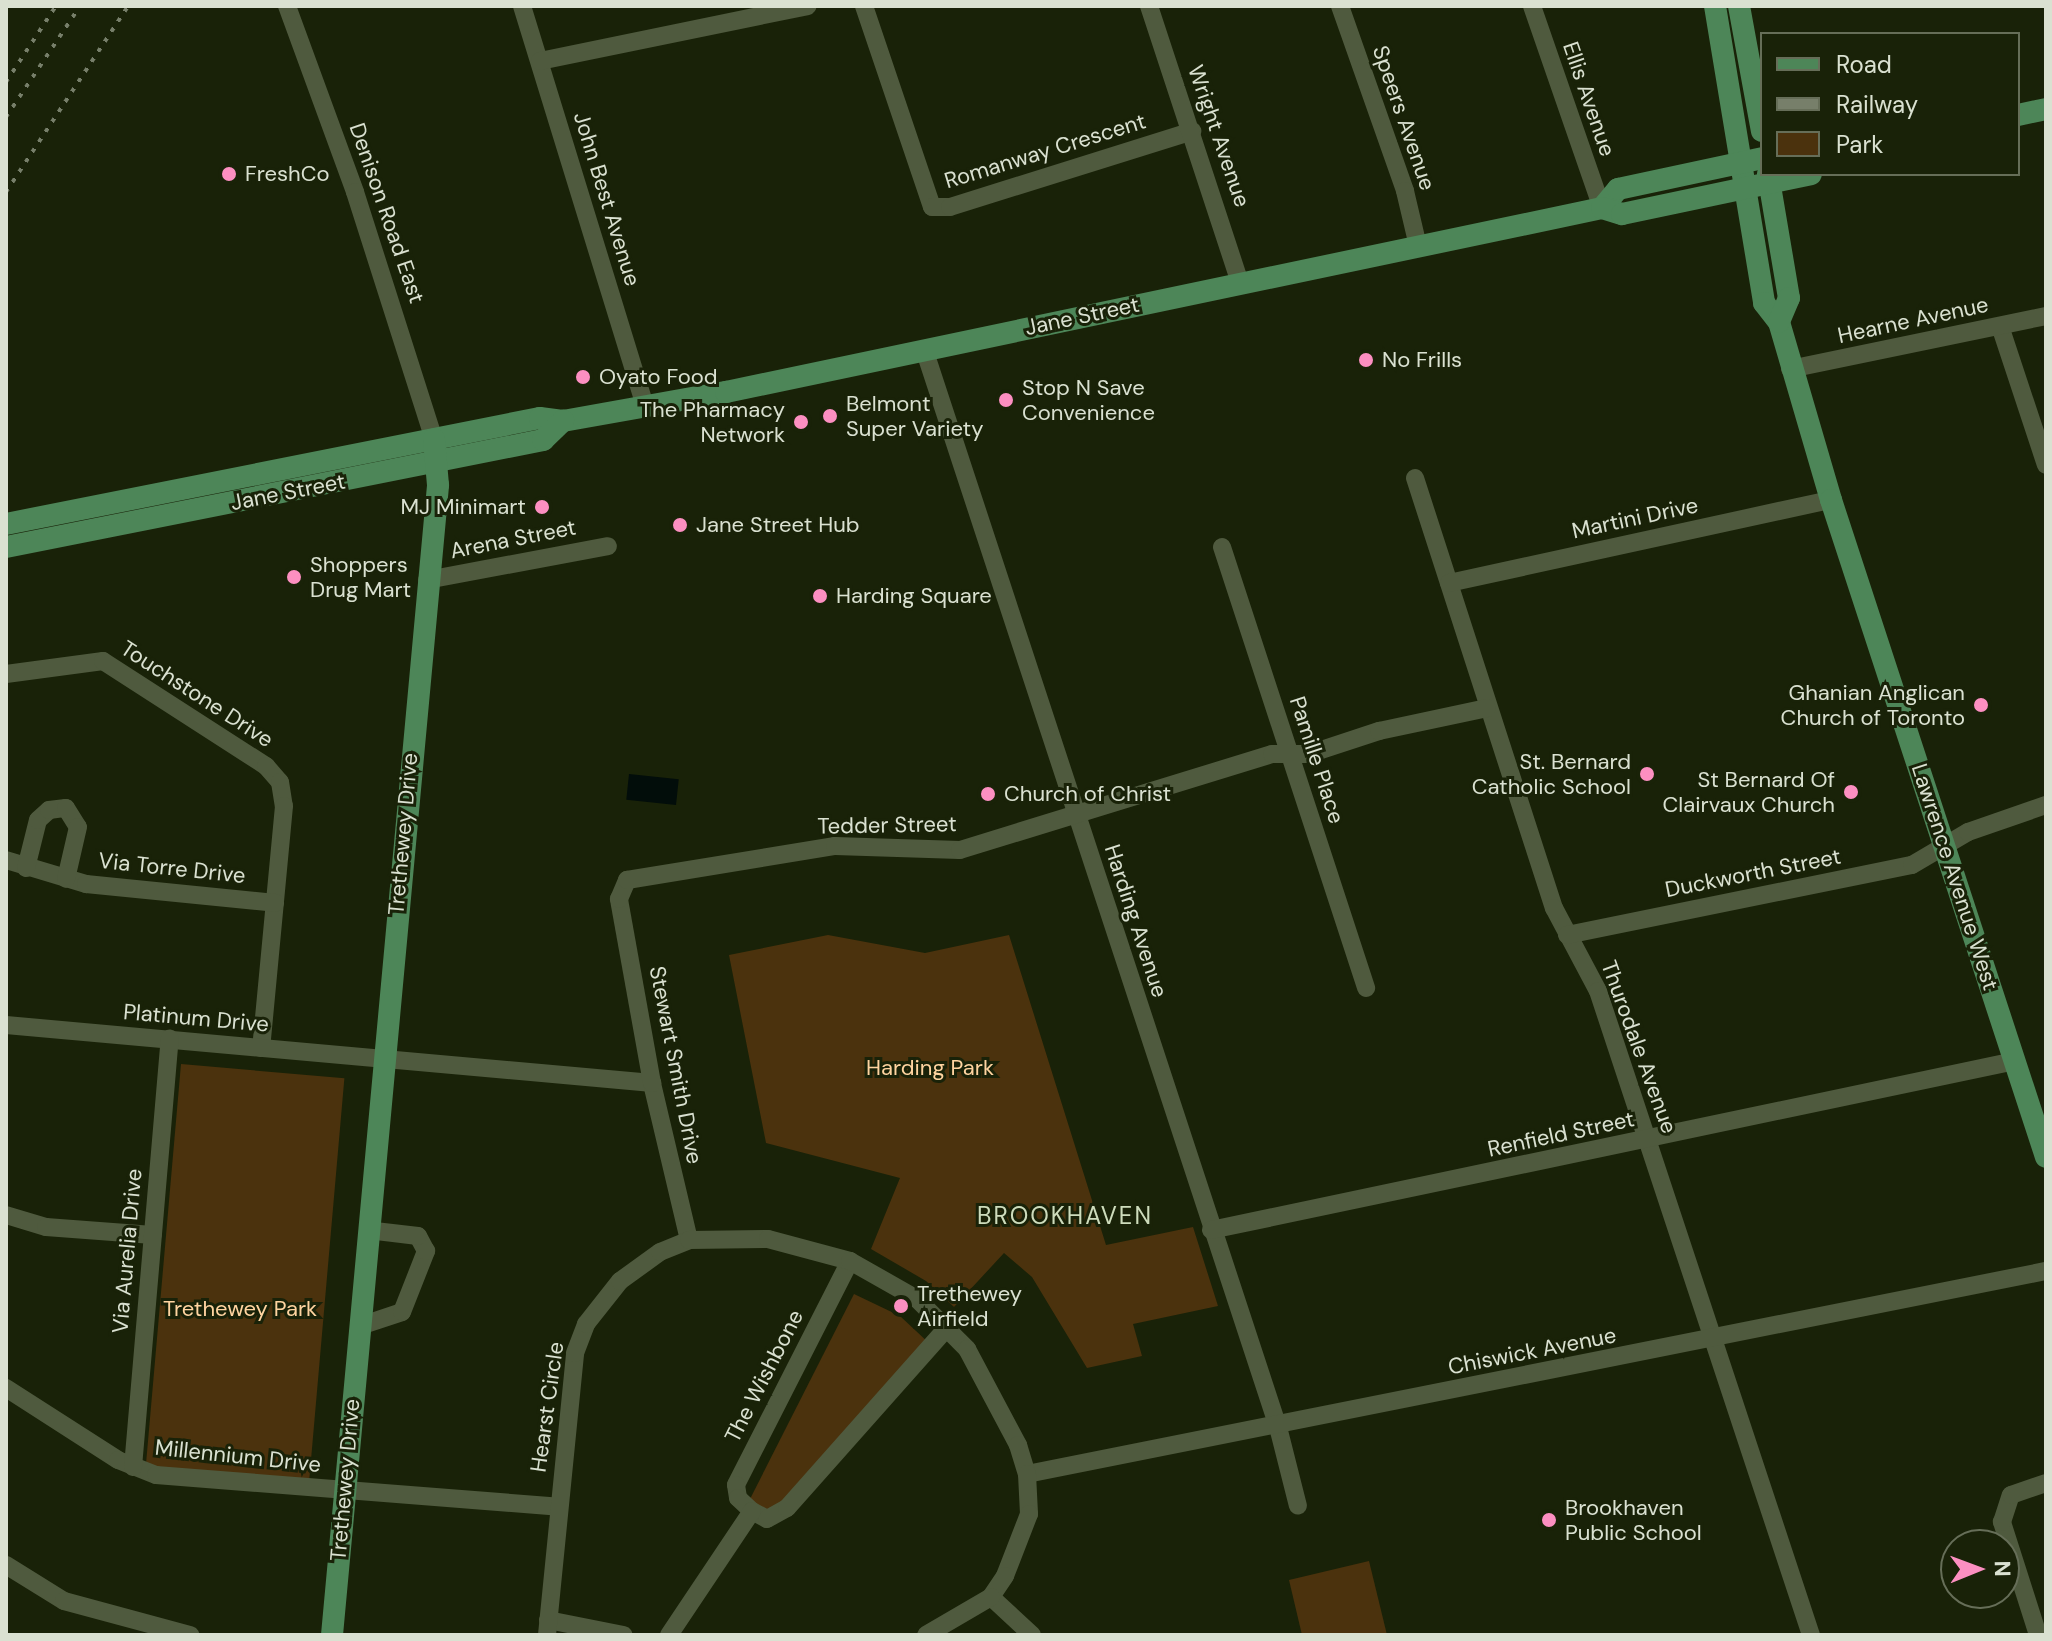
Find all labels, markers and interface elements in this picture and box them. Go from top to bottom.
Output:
legend [1760,32,2020,176]
street label: Ellis Avenue [1557,38,1621,160]
street label: Speers Avenue [1367,42,1441,194]
text: Road [1836,49,1892,80]
street label: Wright Avenue [1182,61,1256,211]
text: Railway [1836,89,1918,120]
street label: Romanway Crescent [941,108,1149,194]
street label: John Best Avenue [568,109,646,289]
street label: Denison Road East [344,119,430,307]
text: Park [1836,129,1883,160]
place label: FreshCo [245,161,330,187]
marker: FreshCo [220,165,238,183]
street label: Jane Street [1022,291,1142,341]
street label: Hearne Avenue [1835,291,1991,349]
place label: No Frills [1382,347,1462,373]
marker: No Frills [1357,351,1375,369]
place label: Oyato Food [599,364,718,390]
marker: Oyato Food [574,368,592,386]
place label: Stop N Save Convenience [1022,374,1155,426]
place label: Belmont Super Variety [846,390,983,442]
marker: Stop N Save Convenience [997,391,1015,409]
place label: The Pharmacy Network [640,396,785,448]
marker: Belmont Super Variety [821,407,839,425]
marker: The Pharmacy Network [792,413,810,431]
street label: Jane Street [228,468,348,516]
street label: Martini Drive [1569,492,1701,544]
place label: MJ Minimart [401,494,526,520]
marker: MJ Minimart [533,498,551,516]
place label: Jane Street Hub [696,512,860,538]
street label: Arena Street [448,514,578,564]
marker: Jane Street Hub [671,516,689,534]
place label: Shoppers Drug Mart [310,551,411,602]
marker: Shoppers Drug Mart [285,568,303,586]
place label: Harding Square [836,583,992,609]
marker: Harding Square [811,587,829,605]
street label: Touchstone Drive [116,635,278,753]
place label: Ghanian Anglican Church of Toronto [1781,679,1965,730]
street label: Pamille Place [1284,693,1350,827]
marker: Ghanian Anglican Church of Toronto [1972,696,1990,714]
place label: St. Bernard Catholic School [1472,748,1631,800]
street label: Trethewey Drive [383,752,423,916]
street label: Lawrence Avenue West [1906,761,2004,993]
marker: St. Bernard Catholic School [1638,765,1656,783]
place label: St Bernard Of Clairvaux Church [1663,766,1835,818]
place label: Church of Christ [1004,781,1171,807]
marker: St Bernard Of Clairvaux Church [1842,783,1860,801]
marker: Church of Christ [979,785,997,803]
street label: Tedder Street [817,811,957,839]
street label: Harding Avenue [1099,841,1173,1001]
street label: Duckworth Street [1663,843,1843,903]
street label: Via Torre Drive [97,847,247,889]
street label: Thurodale Avenue [1595,957,1683,1137]
street label: Stewart Smith Drive [644,964,708,1166]
street label: Platinum Drive [122,998,270,1038]
park label: Harding Park [866,1055,994,1081]
street label: Renfield Street [1485,1106,1637,1162]
street label: Via Aurelia Drive [107,1168,147,1334]
district label: BROOKHAVEN [977,1202,1153,1230]
place label: Trethewey Airfield [917,1280,1022,1332]
park label: Trethewey Park [163,1296,317,1322]
marker: Trethewey Airfield [892,1297,910,1315]
street label: The Wishbone [719,1305,809,1447]
street label: Chiswick Avenue [1446,1322,1618,1380]
street label: Hearst Circle [525,1340,569,1474]
street label: Trethewey Drive [325,1398,365,1562]
street label: Millennium Drive [154,1434,322,1478]
place label: Brookhaven Public School [1565,1494,1702,1546]
marker: Brookhaven Public School [1540,1511,1558,1529]
north arrow [1940,1529,2020,1609]
text: N [1988,1560,2017,1577]

